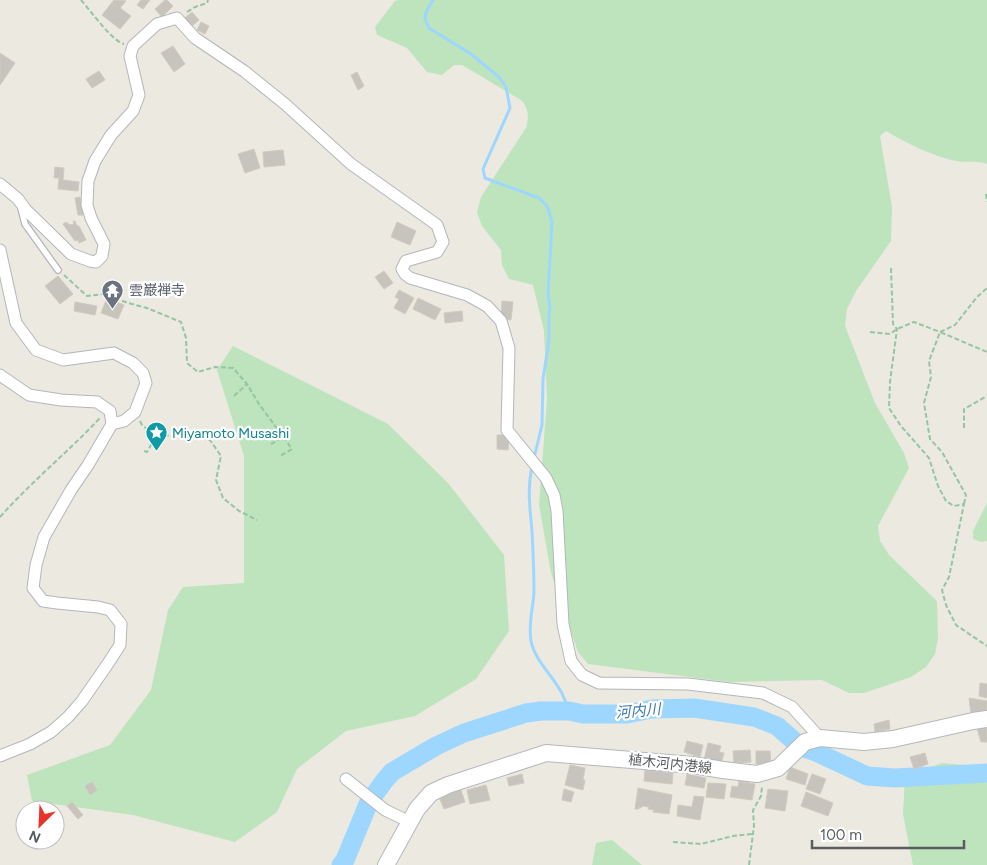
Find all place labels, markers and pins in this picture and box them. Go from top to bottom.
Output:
temple icon: 雲巌禅寺 [101,278,125,309]
place label: 雲巌禅寺 [129,282,185,299]
place icon: Miyamoto Musashi [144,421,168,452]
place label: Miyamoto Musashi [172,425,289,442]

